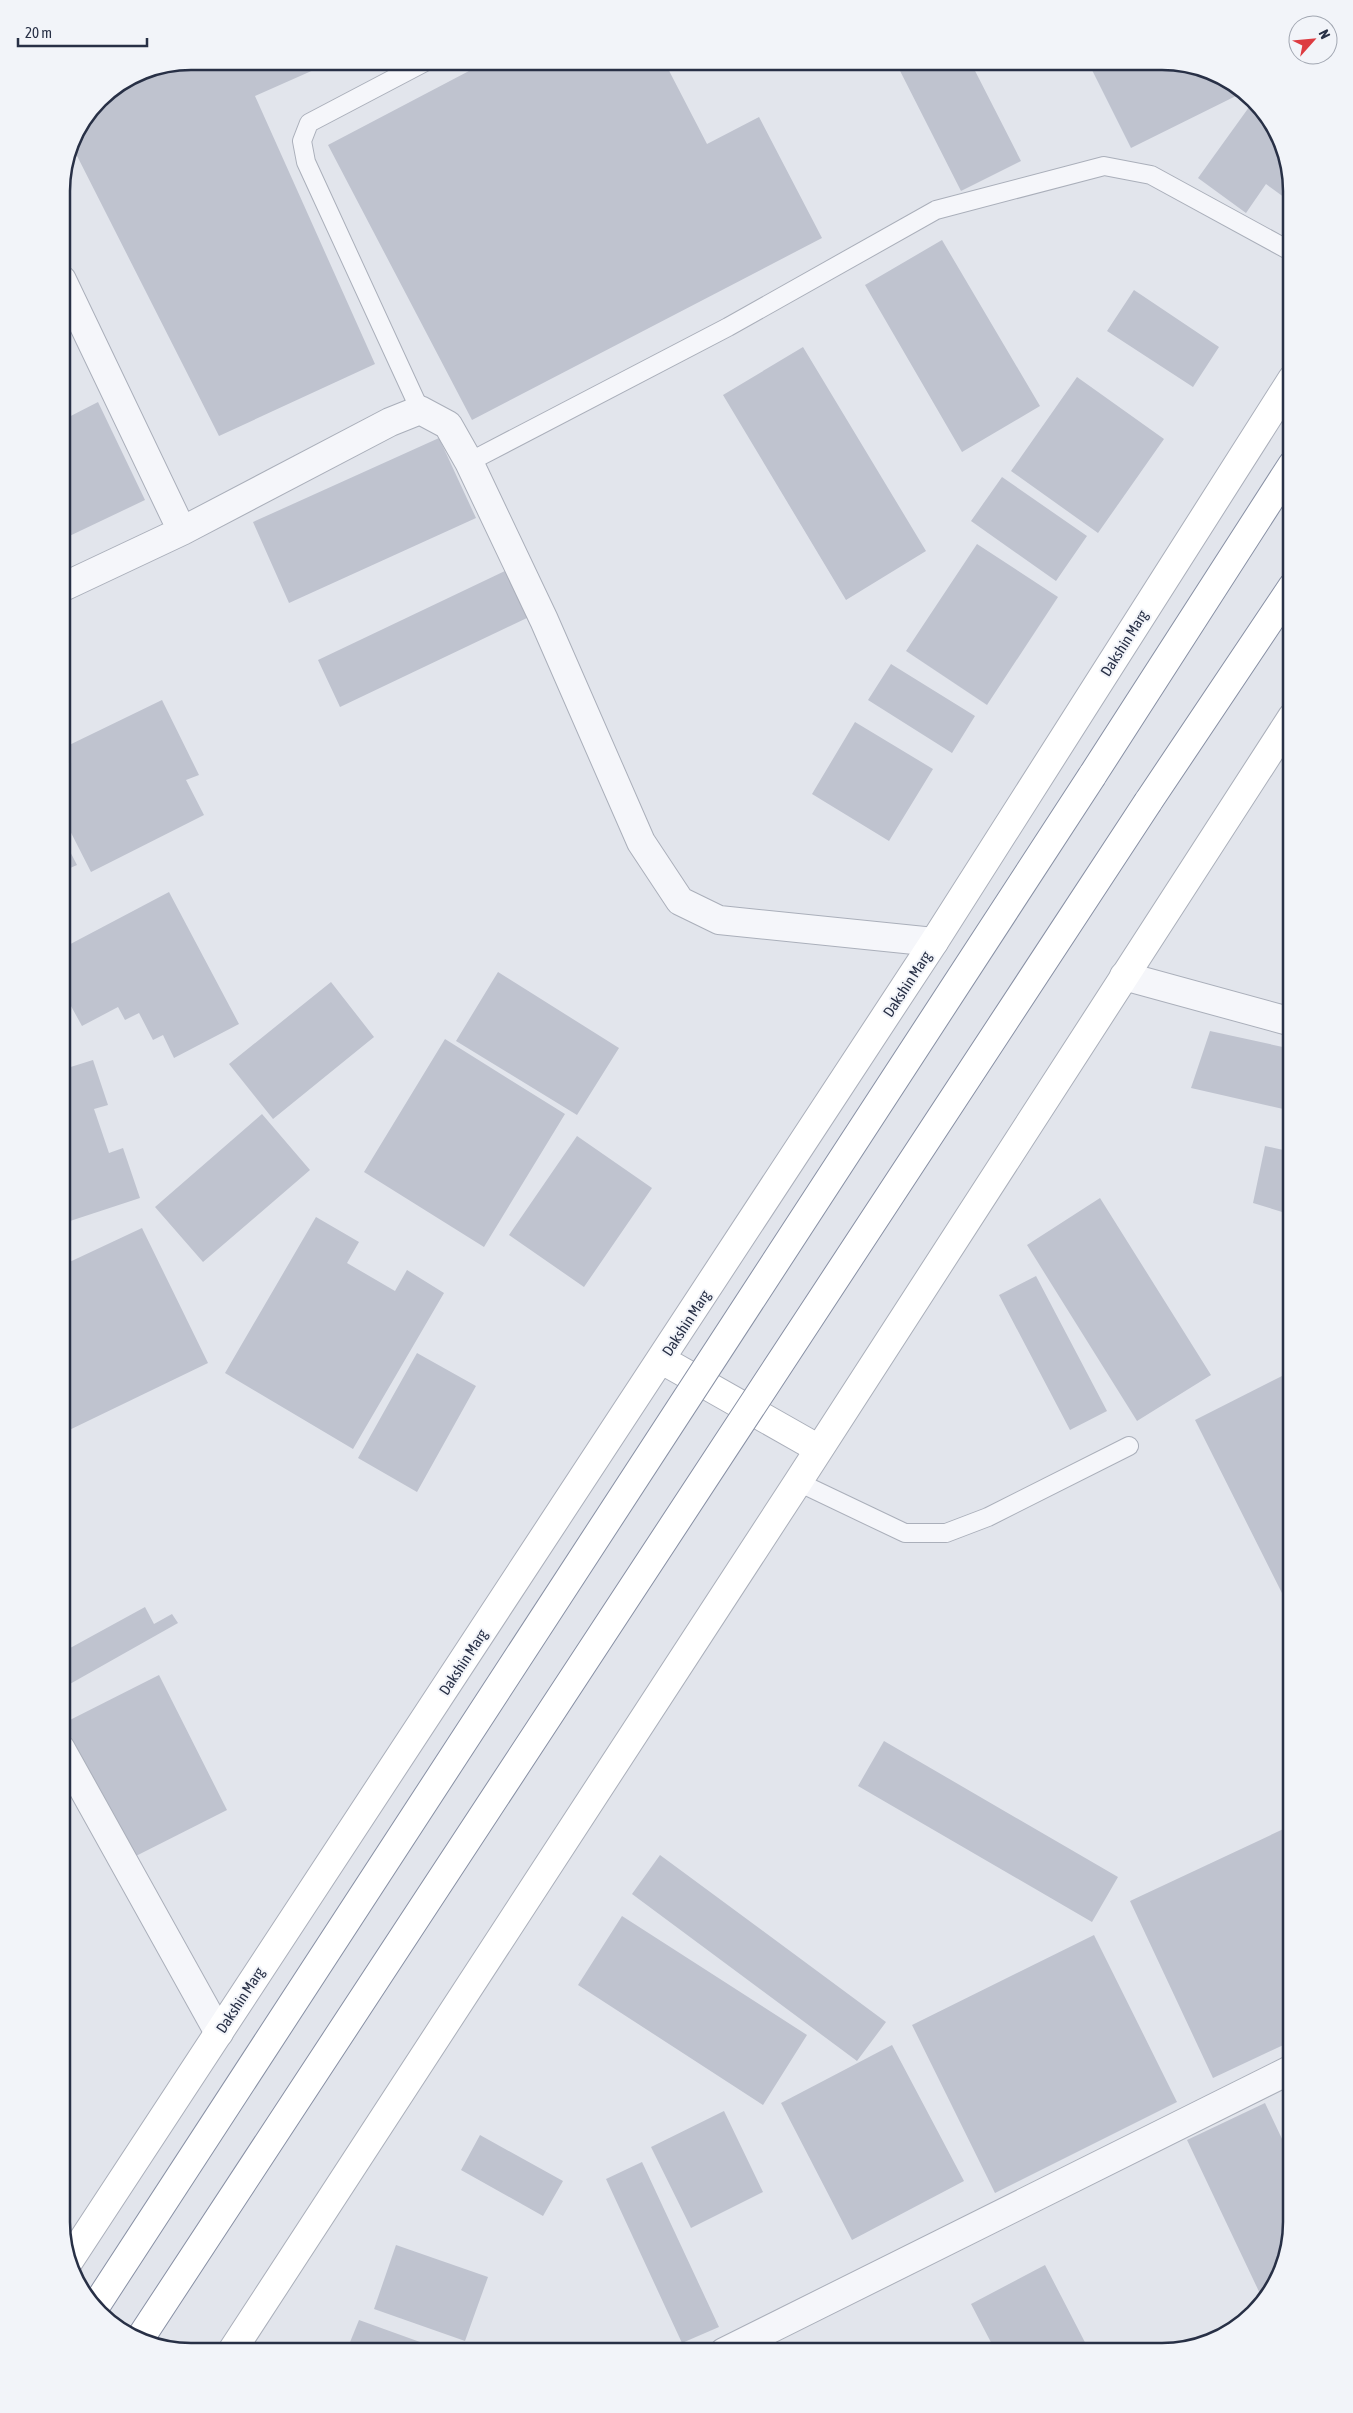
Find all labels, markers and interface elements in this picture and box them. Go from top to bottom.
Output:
scale bar [18,15,146,47]
north arrow [1288,15,1338,65]
text: 20 m [25,24,52,41]
text: N [1316,27,1334,41]
street label: Dakshin Marg [1097,606,1151,679]
street label: Dakshin Marg [880,948,935,1020]
street label: Dakshin Marg [659,1287,714,1359]
street label: Dakshin Marg [436,1626,491,1698]
street label: Dakshin Marg [213,1964,268,2036]

